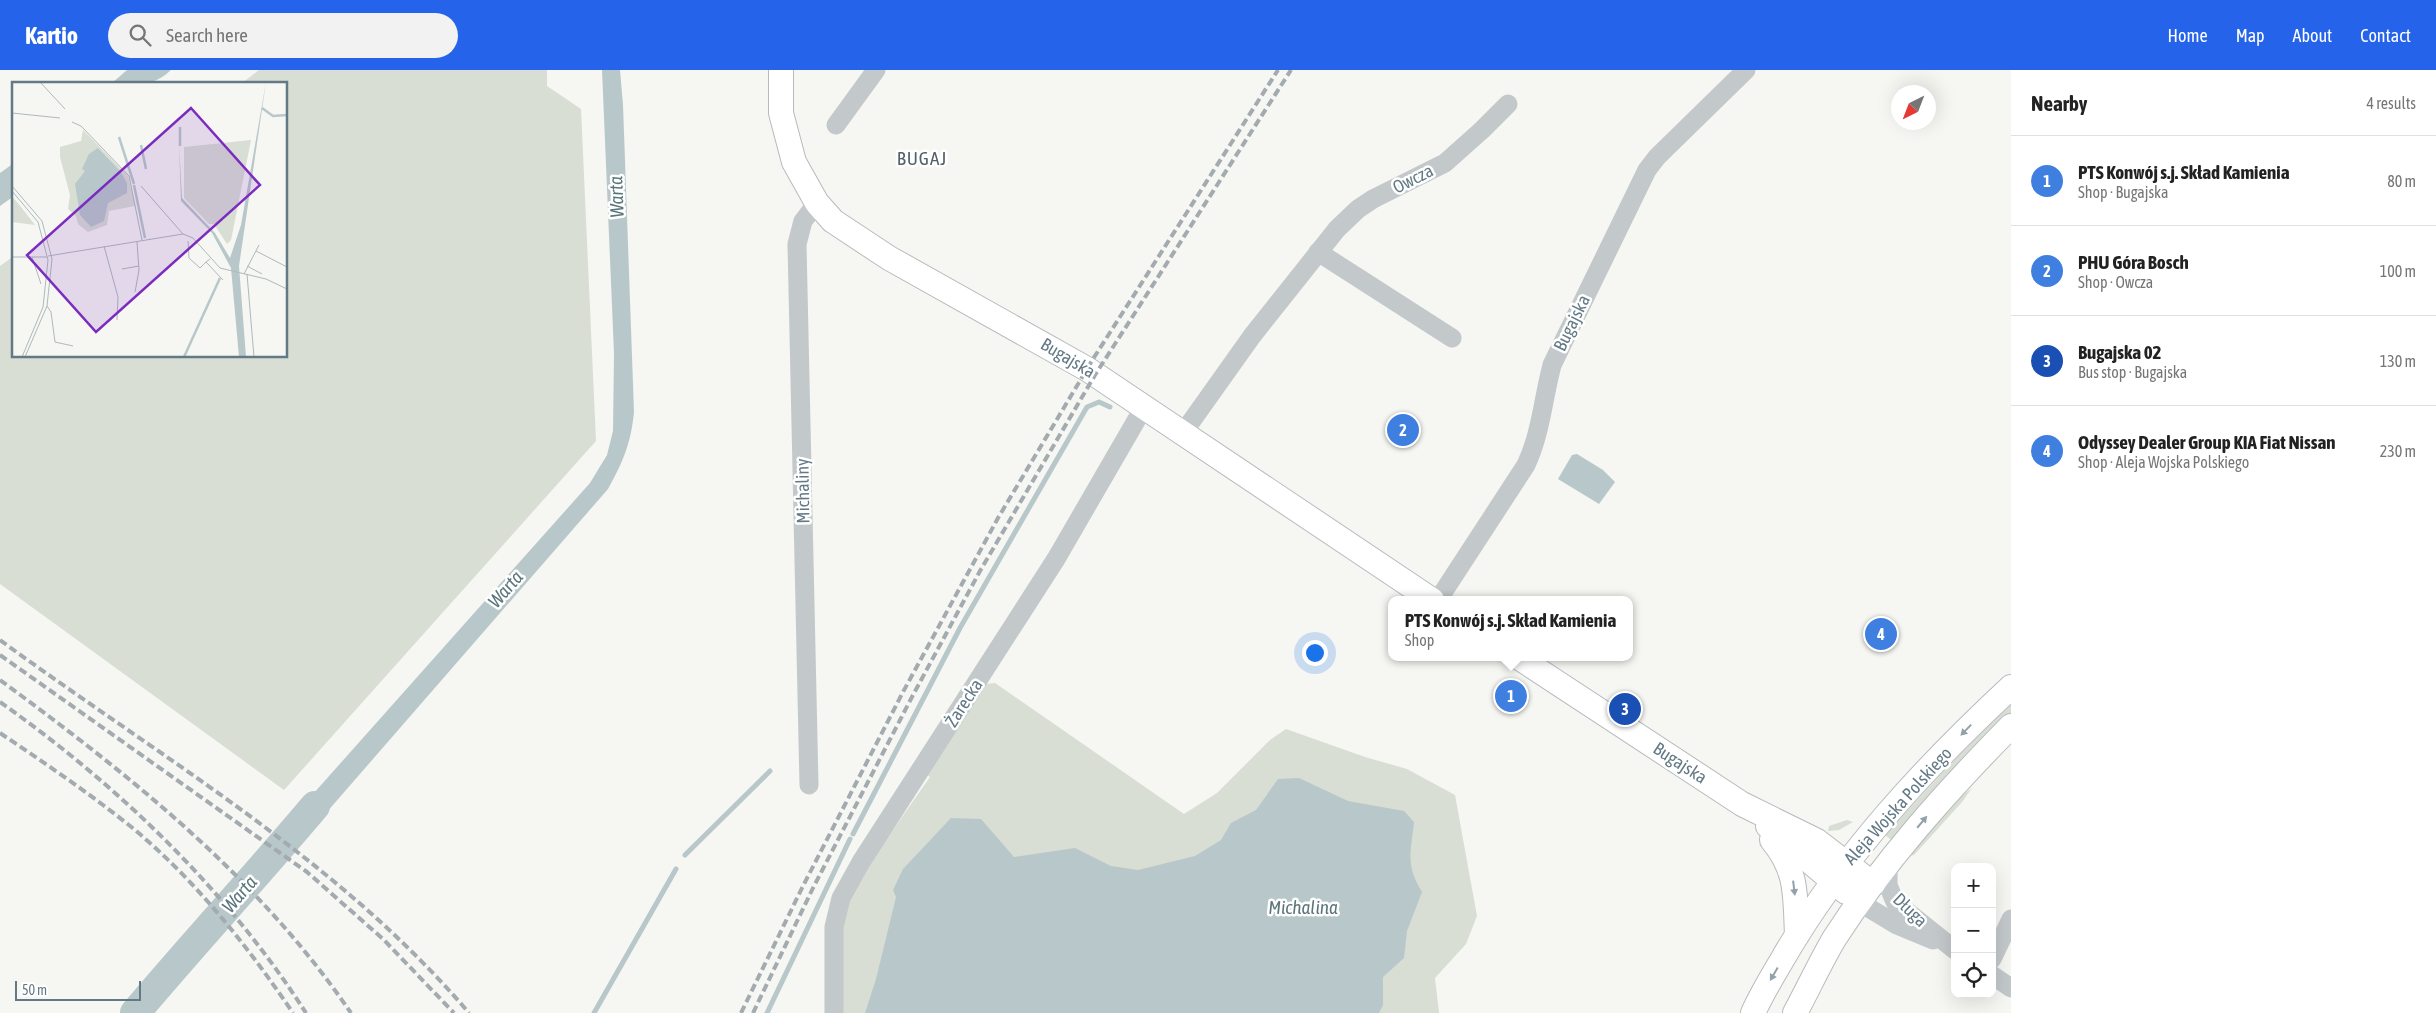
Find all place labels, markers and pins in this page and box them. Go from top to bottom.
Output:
pin: 2 [1387,411,1419,449]
pin: 4 [1865,615,1897,653]
pin: 1 [1495,677,1527,715]
pin: 3 [1609,690,1641,728]

